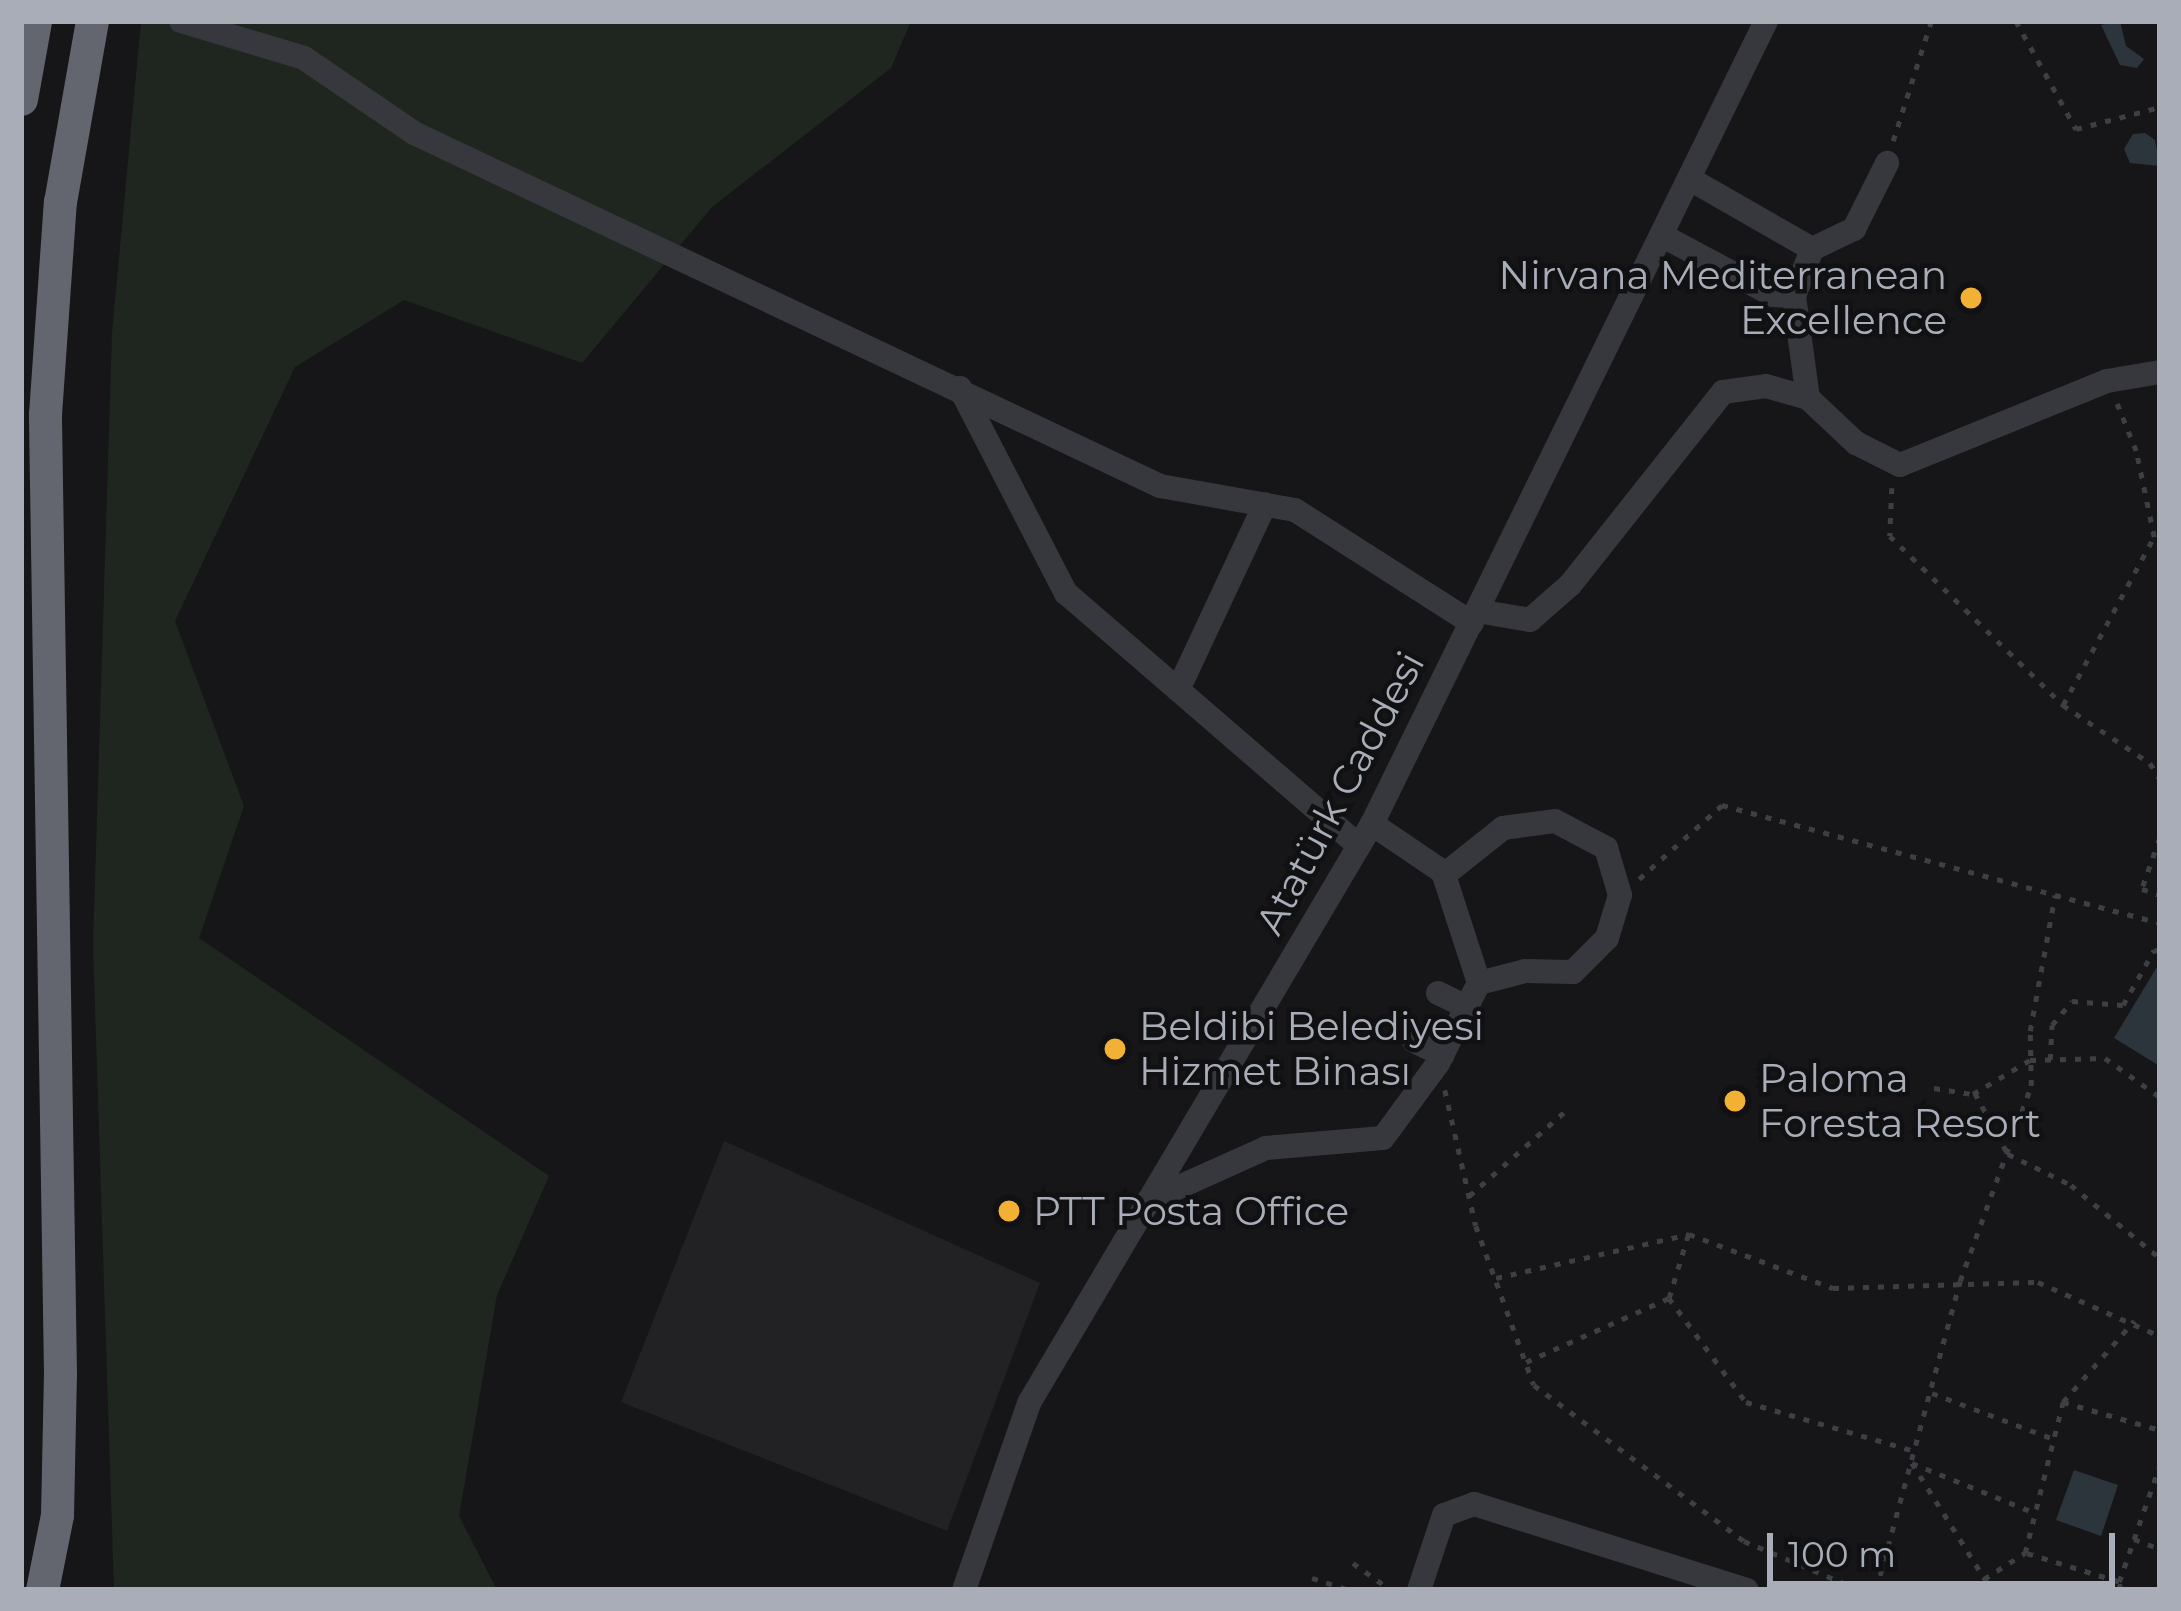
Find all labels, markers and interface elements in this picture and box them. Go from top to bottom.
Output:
place label: Nirvana Mediterranean Excellence [1498,253,1947,344]
marker: Nirvana Mediterranean Excellence [1958,285,1984,311]
street label: Atatürk Caddesi [1246,644,1434,942]
place label: Beldibi Belediyesi Hizmet Binası [1139,1004,1484,1095]
marker: Beldibi Belediyesi Hizmet Binası [1102,1036,1128,1062]
place label: Paloma Foresta Resort [1759,1056,2041,1147]
marker: Paloma Foresta Resort [1722,1088,1748,1114]
place label: PTT Posta Office [1033,1188,1349,1234]
marker: PTT Posta Office [996,1198,1022,1224]
scale bar [1773,1509,2121,1583]
text: 100 m [1788,1532,1896,1576]

